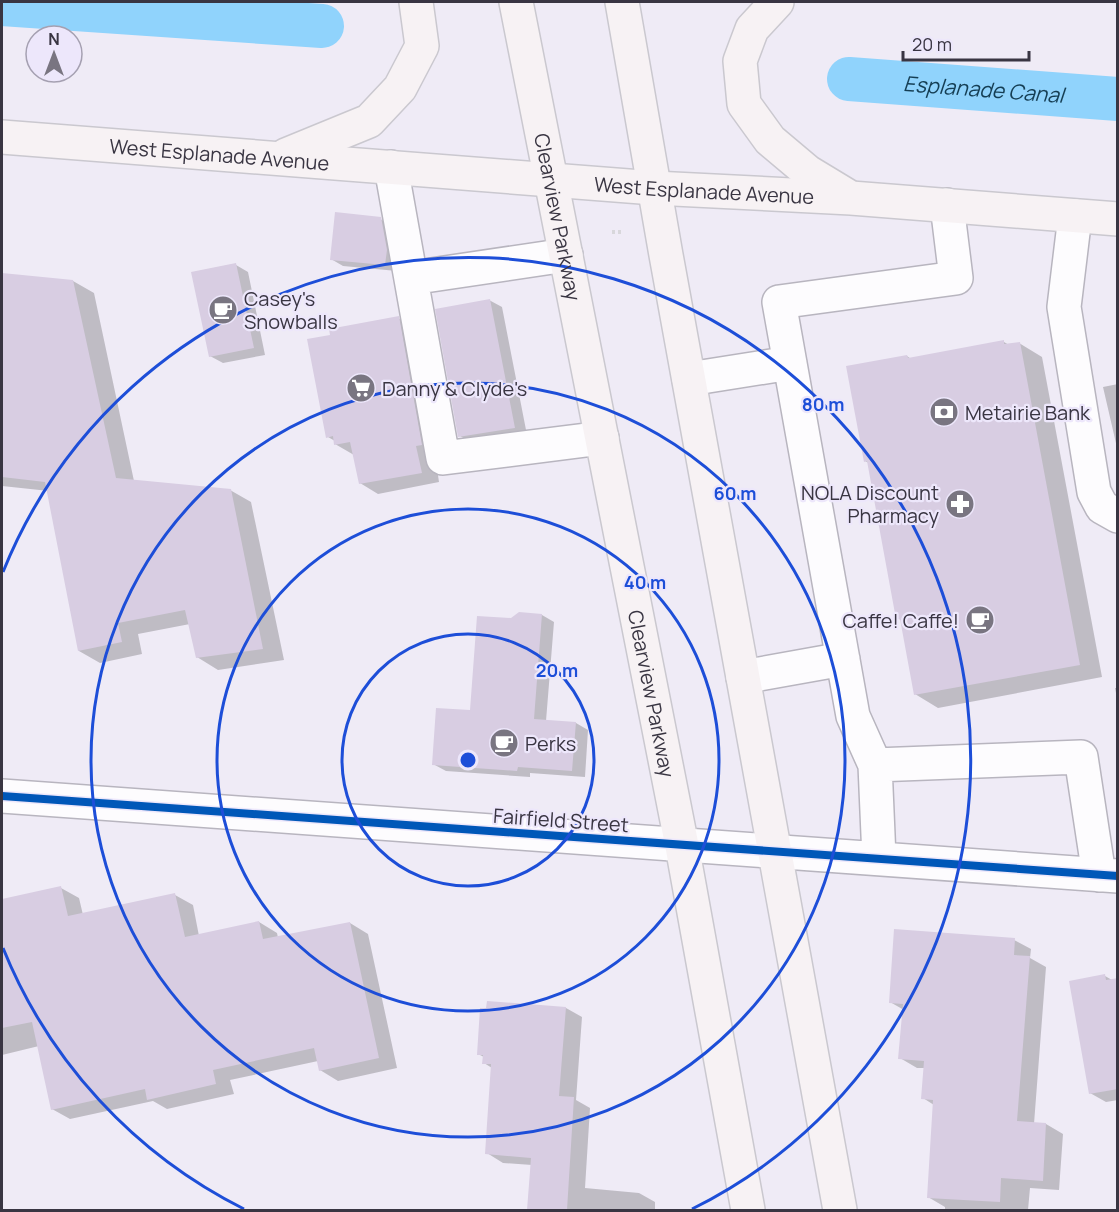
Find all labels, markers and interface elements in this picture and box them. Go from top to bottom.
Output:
north arrow [24,24,84,84]
scale bar [903,24,1029,62]
text: N [48,28,60,50]
text: 20 m [912,32,952,56]
water label: Esplanade Canal [902,69,1068,109]
street label: Clearview Parkway [529,131,588,303]
street label: West Esplanade Avenue [108,132,330,176]
street label: West Esplanade Avenue [593,170,815,210]
place label: Casey's Snowballs [244,285,338,335]
cafe icon: Casey's Snowballs [207,294,239,326]
supermarket icon: Danny & Clyde's [345,372,377,404]
place label: Danny & Clyde's [382,375,527,402]
text: 80 m [802,392,844,416]
bank icon: Metairie Bank [928,396,960,428]
place label: Metairie Bank [965,399,1091,426]
place label: NOLA Discount Pharmacy [801,479,939,529]
text: 60 m [714,481,756,505]
pharmacy icon: NOLA Discount Pharmacy [944,488,976,520]
text: 40 m [624,570,666,594]
cafe icon: Caffe! Caffe! [964,604,996,636]
place label: Caffe! Caffe! [843,607,959,634]
street label: Clearview Parkway [622,608,682,780]
text: 20 m [536,658,578,682]
cafe icon: Perks [488,727,520,759]
place label: Perks [525,730,576,757]
centre of rings [458,750,478,770]
street label: Fairfield Street [492,802,630,838]

